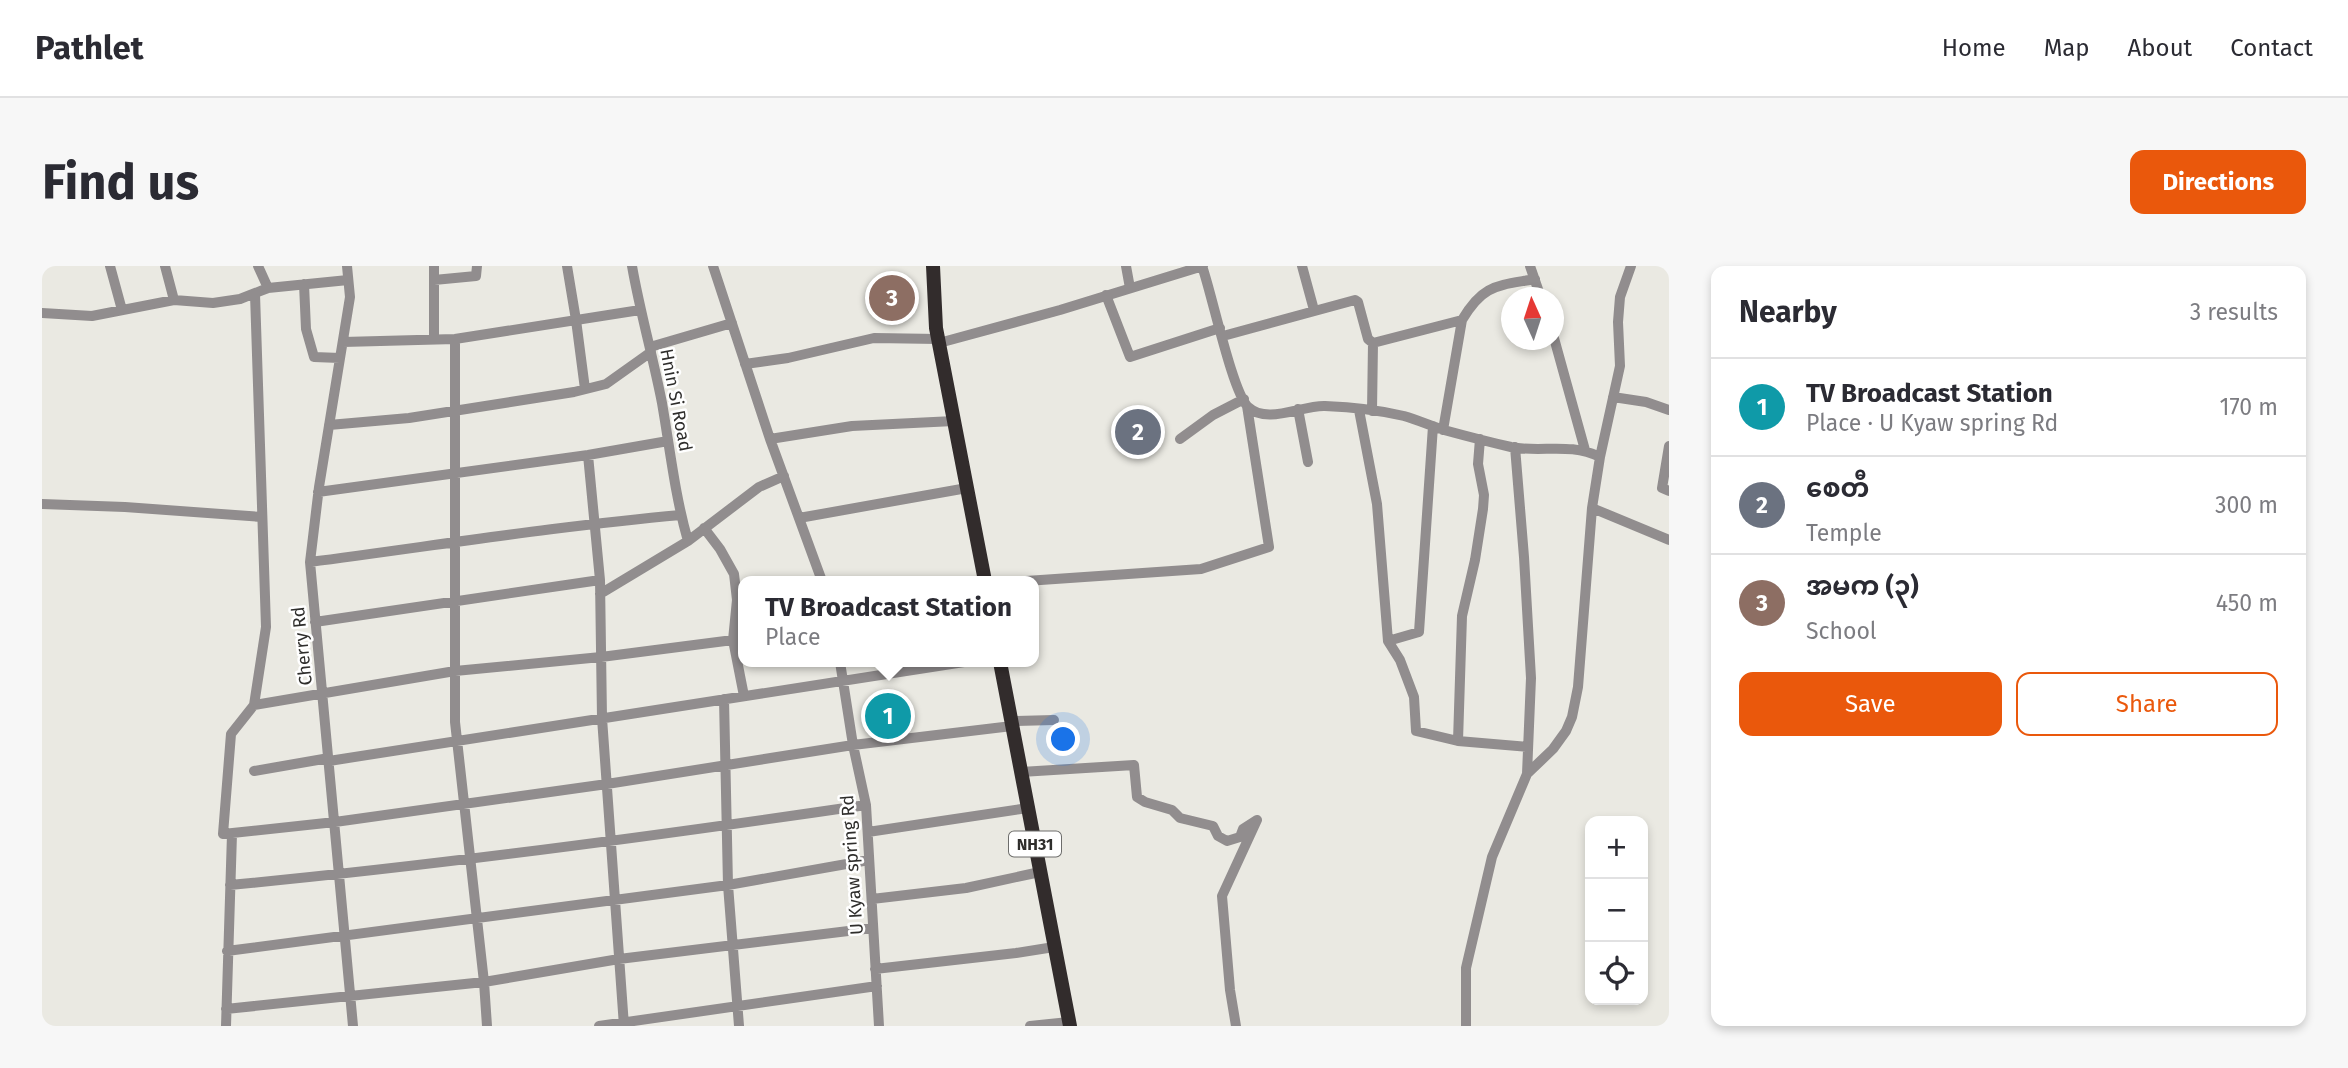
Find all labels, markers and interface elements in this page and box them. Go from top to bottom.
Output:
text: Pathlet [35,28,144,68]
text: Home [1942,34,2006,62]
text: Map [2044,34,2090,62]
text: About [2128,34,2192,62]
text: Contact [2230,34,2313,62]
button: Directions [2130,150,2306,214]
text: Find us [42,153,199,212]
pin: 3 [869,272,915,324]
north arrow [1501,287,1564,350]
text: Nearby [1739,294,1837,330]
text: 3 results [2190,298,2278,326]
street label: Hnin Si Road [655,347,697,453]
text: TV Broadcast Station [1806,378,2053,409]
text: 1 [1757,393,1767,421]
text: 170 m [2219,393,2278,421]
pin: 2 [1115,406,1161,458]
text: Place · U Kyaw spring Rd [1806,409,2058,437]
text: စေတီ [1806,473,1869,504]
text: 2 [1756,491,1768,519]
text: 300 m [2215,491,2278,519]
text: Temple [1806,519,1882,547]
text: အမက (၃) [1806,571,1919,602]
popup [738,576,1039,667]
text: 3 [1756,589,1768,617]
text: 450 m [2216,589,2278,617]
text: TV Broadcast Station [765,592,1012,623]
street label: Cherry Rd [287,605,317,687]
text: School [1806,617,1877,645]
text: Place [765,623,820,651]
button: Save [1739,672,2002,736]
button: Share [2016,672,2278,736]
pin: 1 [865,690,911,742]
your location [1046,722,1080,756]
street label: U Kyaw spring Rd [836,794,868,936]
map controls [1585,816,1648,1005]
button: + [1585,816,1648,879]
road number: NH31 [1009,832,1061,856]
button: − [1585,879,1648,942]
button: locate [1585,942,1648,1005]

